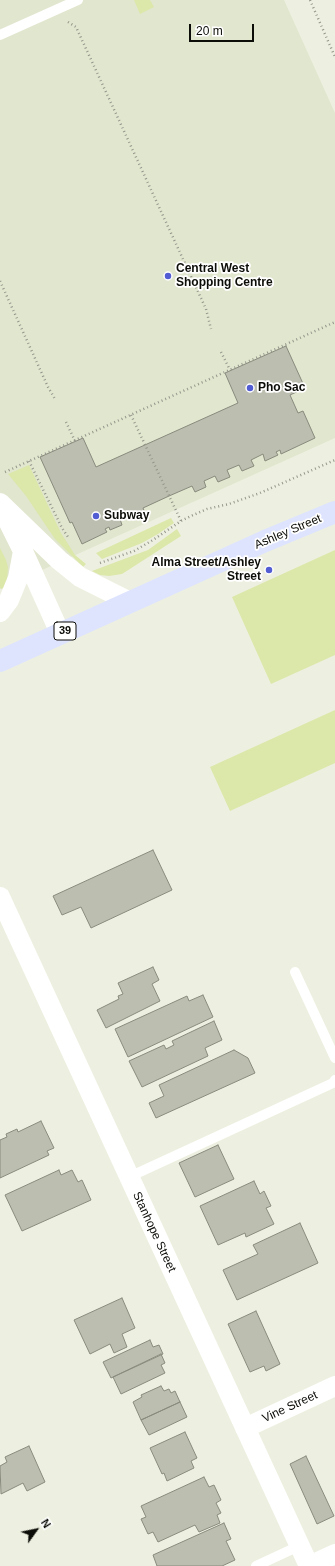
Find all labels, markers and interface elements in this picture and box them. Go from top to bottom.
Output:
scale bar [191,16,256,42]
text: 20 m [196,24,223,38]
place label: Central West Shopping Centre [176,262,273,290]
marker: Central West Shopping Centre [163,271,173,281]
place label: Pho Sac [258,381,305,395]
marker: Pho Sac [245,383,255,393]
place label: Subway [104,509,149,523]
marker: Subway [91,511,101,521]
street label: Ashley Street [252,511,324,553]
place label: Alma Street/Ashley Street [152,556,261,584]
marker: Alma Street/Ashley Street [264,565,274,575]
road number: 39 [54,622,76,640]
street label: Stanhope Street [129,1190,179,1274]
street label: Vine Street [260,1388,320,1426]
north arrow [16,1510,56,1550]
text: N [39,1517,53,1530]

